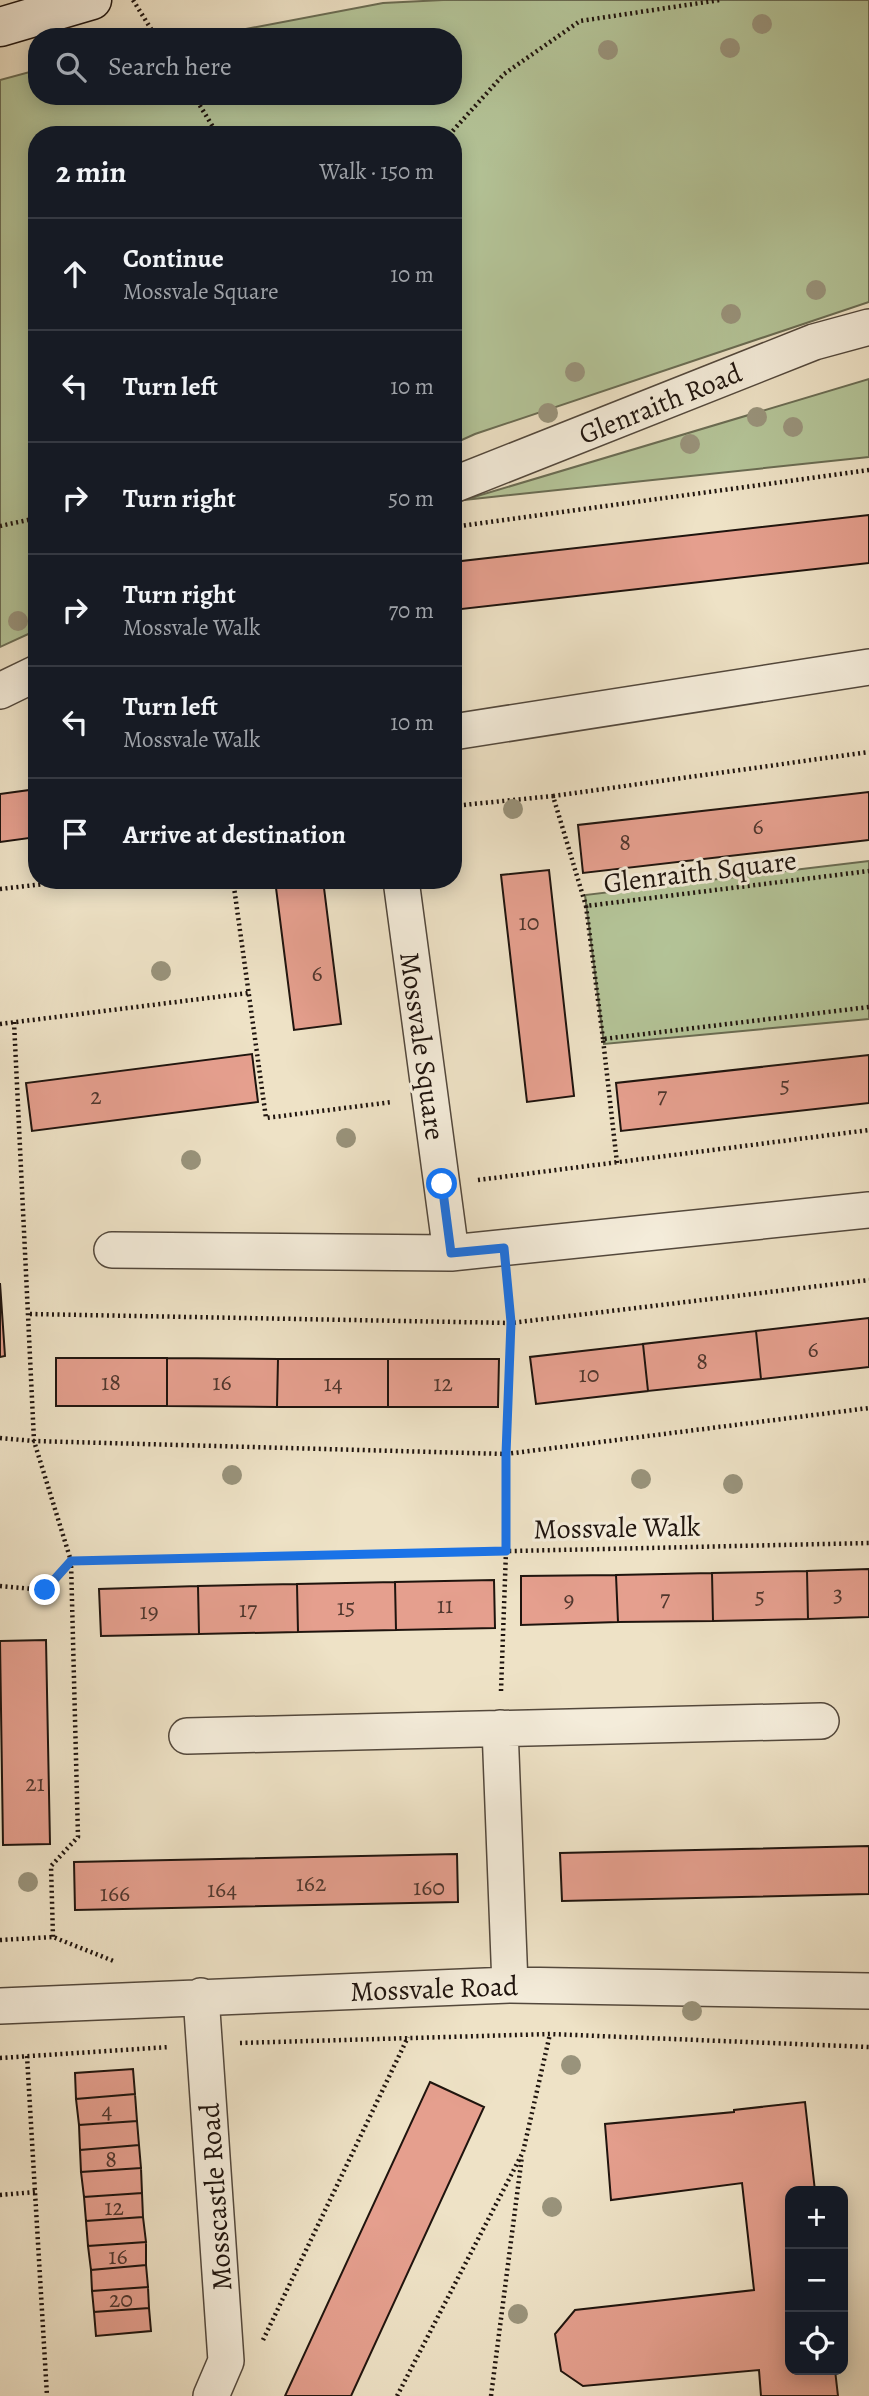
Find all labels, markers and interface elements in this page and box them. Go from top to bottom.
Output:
search box [28,28,462,105]
icon: search [52,48,90,86]
text: Search here [108,49,232,84]
text: 2 min [56,152,126,192]
text: Walk · 150 m [319,156,434,187]
text: Continue [123,241,224,276]
icon: ahead [56,255,94,293]
text: 10 m [390,259,434,290]
text: Mossvale Square [123,276,279,307]
street label: Glenraith Road [573,354,748,454]
icon: left [56,367,94,405]
text: Turn left [123,369,218,404]
text: 10 m [390,371,434,402]
icon: right [56,479,94,517]
text: Turn right [123,481,236,516]
text: 50 m [388,483,434,514]
text: Turn right [123,577,236,612]
icon: right [56,591,94,629]
text: 70 m [388,595,434,626]
text: Mossvale Walk [123,612,260,643]
text: Turn left [123,689,218,724]
icon: left [56,703,94,741]
text: 10 m [390,707,434,738]
text: Mossvale Walk [123,724,260,755]
house number: 6 [752,810,764,842]
icon: arrive [56,815,94,853]
text: Arrive at destination [123,817,346,852]
house number: 8 [619,826,631,858]
street label: Glenraith Square [601,841,799,903]
house number: 10 [519,906,540,938]
street label: Mossvale Square [390,950,454,1143]
house number: 6 [311,957,323,989]
house number: 5 [780,1069,790,1101]
house number: 7 [657,1079,668,1111]
house number: 2 [90,1080,102,1112]
route start [426,1168,457,1199]
house number: 6 [807,1333,819,1365]
house number: 8 [696,1345,708,1377]
house number: 10 [579,1358,600,1390]
house number: 18 [101,1366,121,1398]
house number: 16 [212,1366,232,1398]
house number: 14 [323,1367,343,1399]
house number: 12 [433,1367,453,1399]
street label: Mossvale Walk [533,1508,701,1548]
route end [29,1574,60,1605]
house number: 3 [833,1578,843,1610]
house number: 5 [755,1580,765,1612]
house number: 7 [660,1582,671,1614]
house number: 9 [564,1583,574,1615]
house number: 11 [437,1589,453,1621]
house number: 15 [337,1591,355,1623]
house number: 17 [239,1593,258,1625]
house number: 19 [139,1595,159,1627]
house number: 21 [25,1767,45,1799]
house number: 162 [296,1867,326,1899]
house number: 160 [413,1871,445,1903]
house number: 164 [207,1873,237,1905]
house number: 166 [100,1877,130,1909]
street label: Mossvale Road [349,1967,520,2011]
house number: 4 [102,2094,113,2126]
street label: Mosscastle Road [190,2101,242,2292]
house number: 8 [105,2143,117,2175]
map controls [785,2186,848,2375]
button: + [785,2186,848,2249]
house number: 12 [104,2191,124,2223]
house number: 16 [108,2240,128,2272]
button: − [785,2249,848,2312]
house number: 20 [109,2283,133,2315]
button: locate [785,2312,848,2375]

